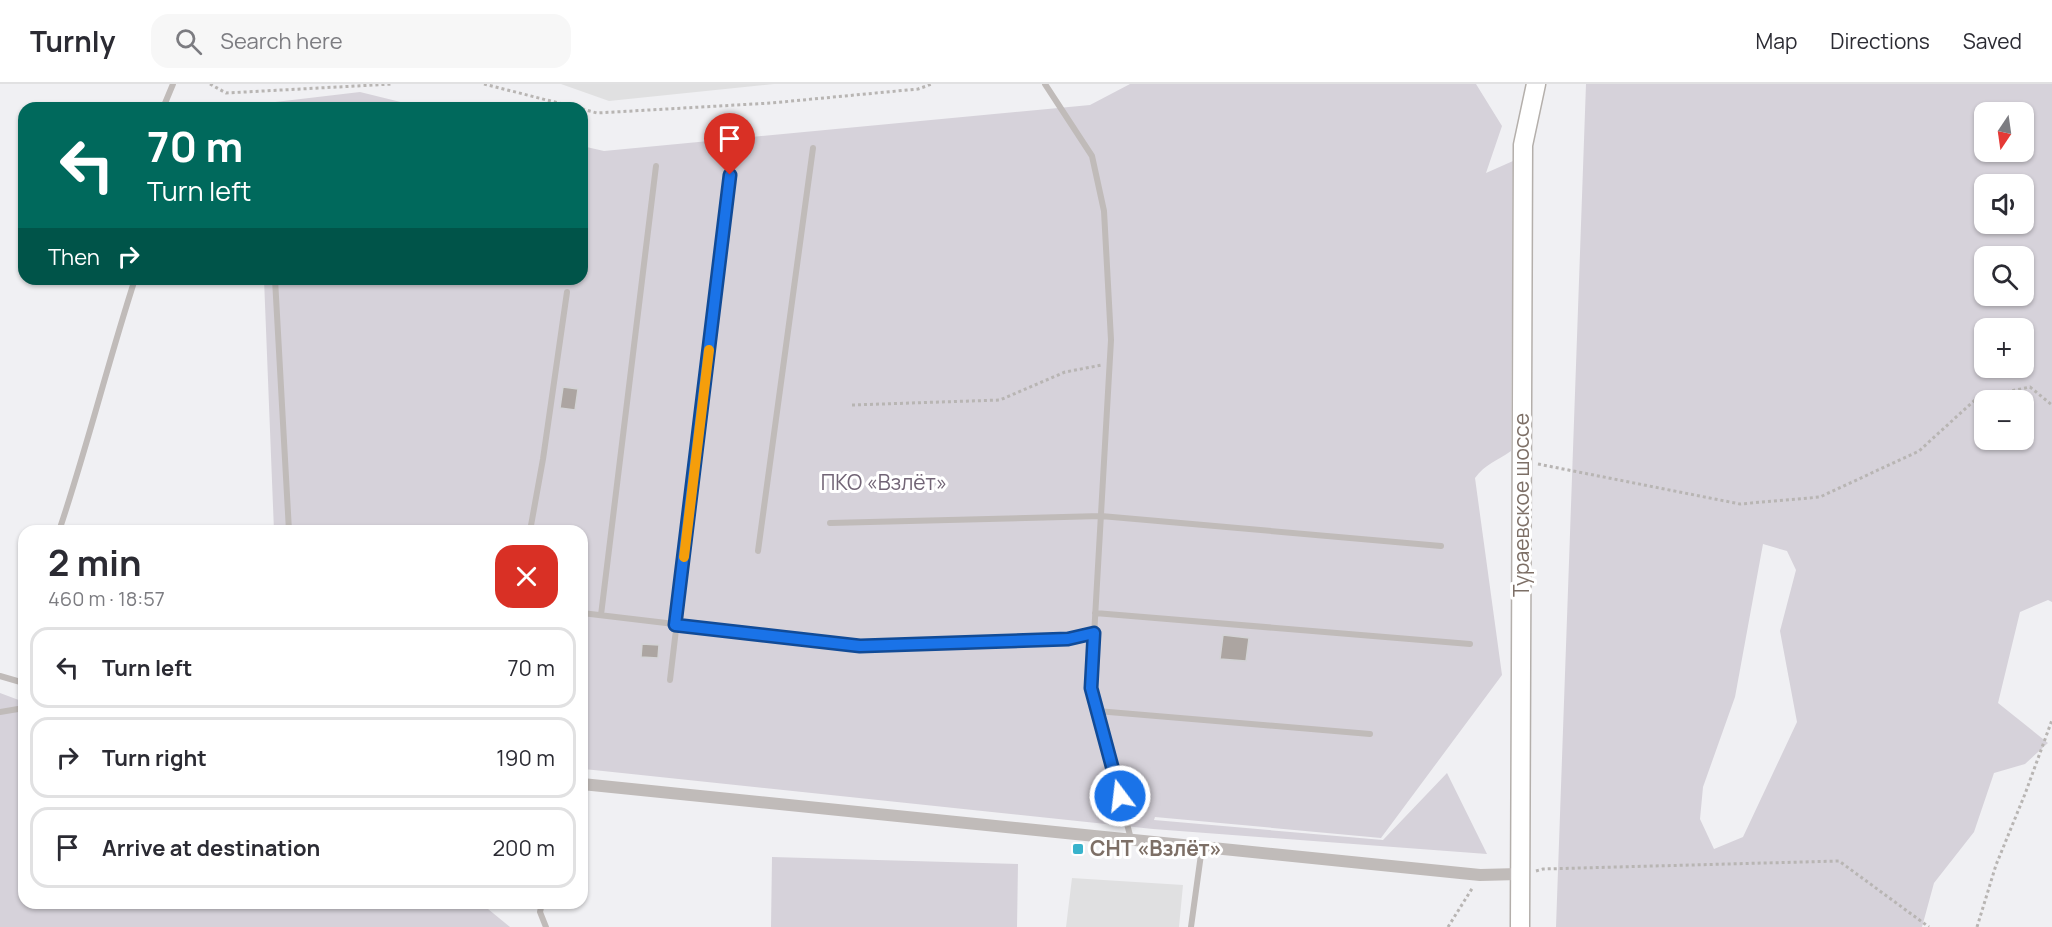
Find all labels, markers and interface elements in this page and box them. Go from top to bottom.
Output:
search box [151,14,571,68]
text: Turnly [30,22,115,60]
icon: search [172,25,205,58]
text: Search here [220,26,343,56]
text: Map [1756,27,1797,55]
text: Directions [1830,27,1930,55]
text: Saved [1963,27,2022,55]
north arrow [1974,102,2034,162]
map controls [1974,102,2034,450]
pin [704,113,755,175]
text: 70 m [147,117,243,175]
icon: arrive [713,122,746,155]
icon: left [48,126,126,204]
text: Turn left [147,172,251,209]
button: sound [1974,174,2034,234]
icon: right [112,240,145,273]
text: Then [48,242,100,272]
button: search [1974,246,2034,306]
button: + [1974,318,2034,378]
button: − [1974,390,2034,450]
street label: Тураевское шоссе [1507,413,1535,597]
park label: ПКО «Взлёт» [821,468,947,496]
text: 2 min [48,538,142,587]
button: close [495,545,558,608]
text: 460 m · 18:57 [48,585,165,612]
icon: left [51,651,84,684]
text: Turn left [102,653,192,683]
text: 70 m [507,653,555,683]
icon: right [51,741,84,774]
text: Turn right [102,743,207,773]
text: 190 m [496,743,555,773]
position arrow [1088,764,1152,828]
icon: arrive [51,831,84,864]
text: Arrive at destination [102,833,320,863]
text: 200 m [493,833,555,863]
place label: СНТ «Взлёт» [1090,834,1222,862]
marker: СНТ «Взлёт» [1071,842,1085,856]

